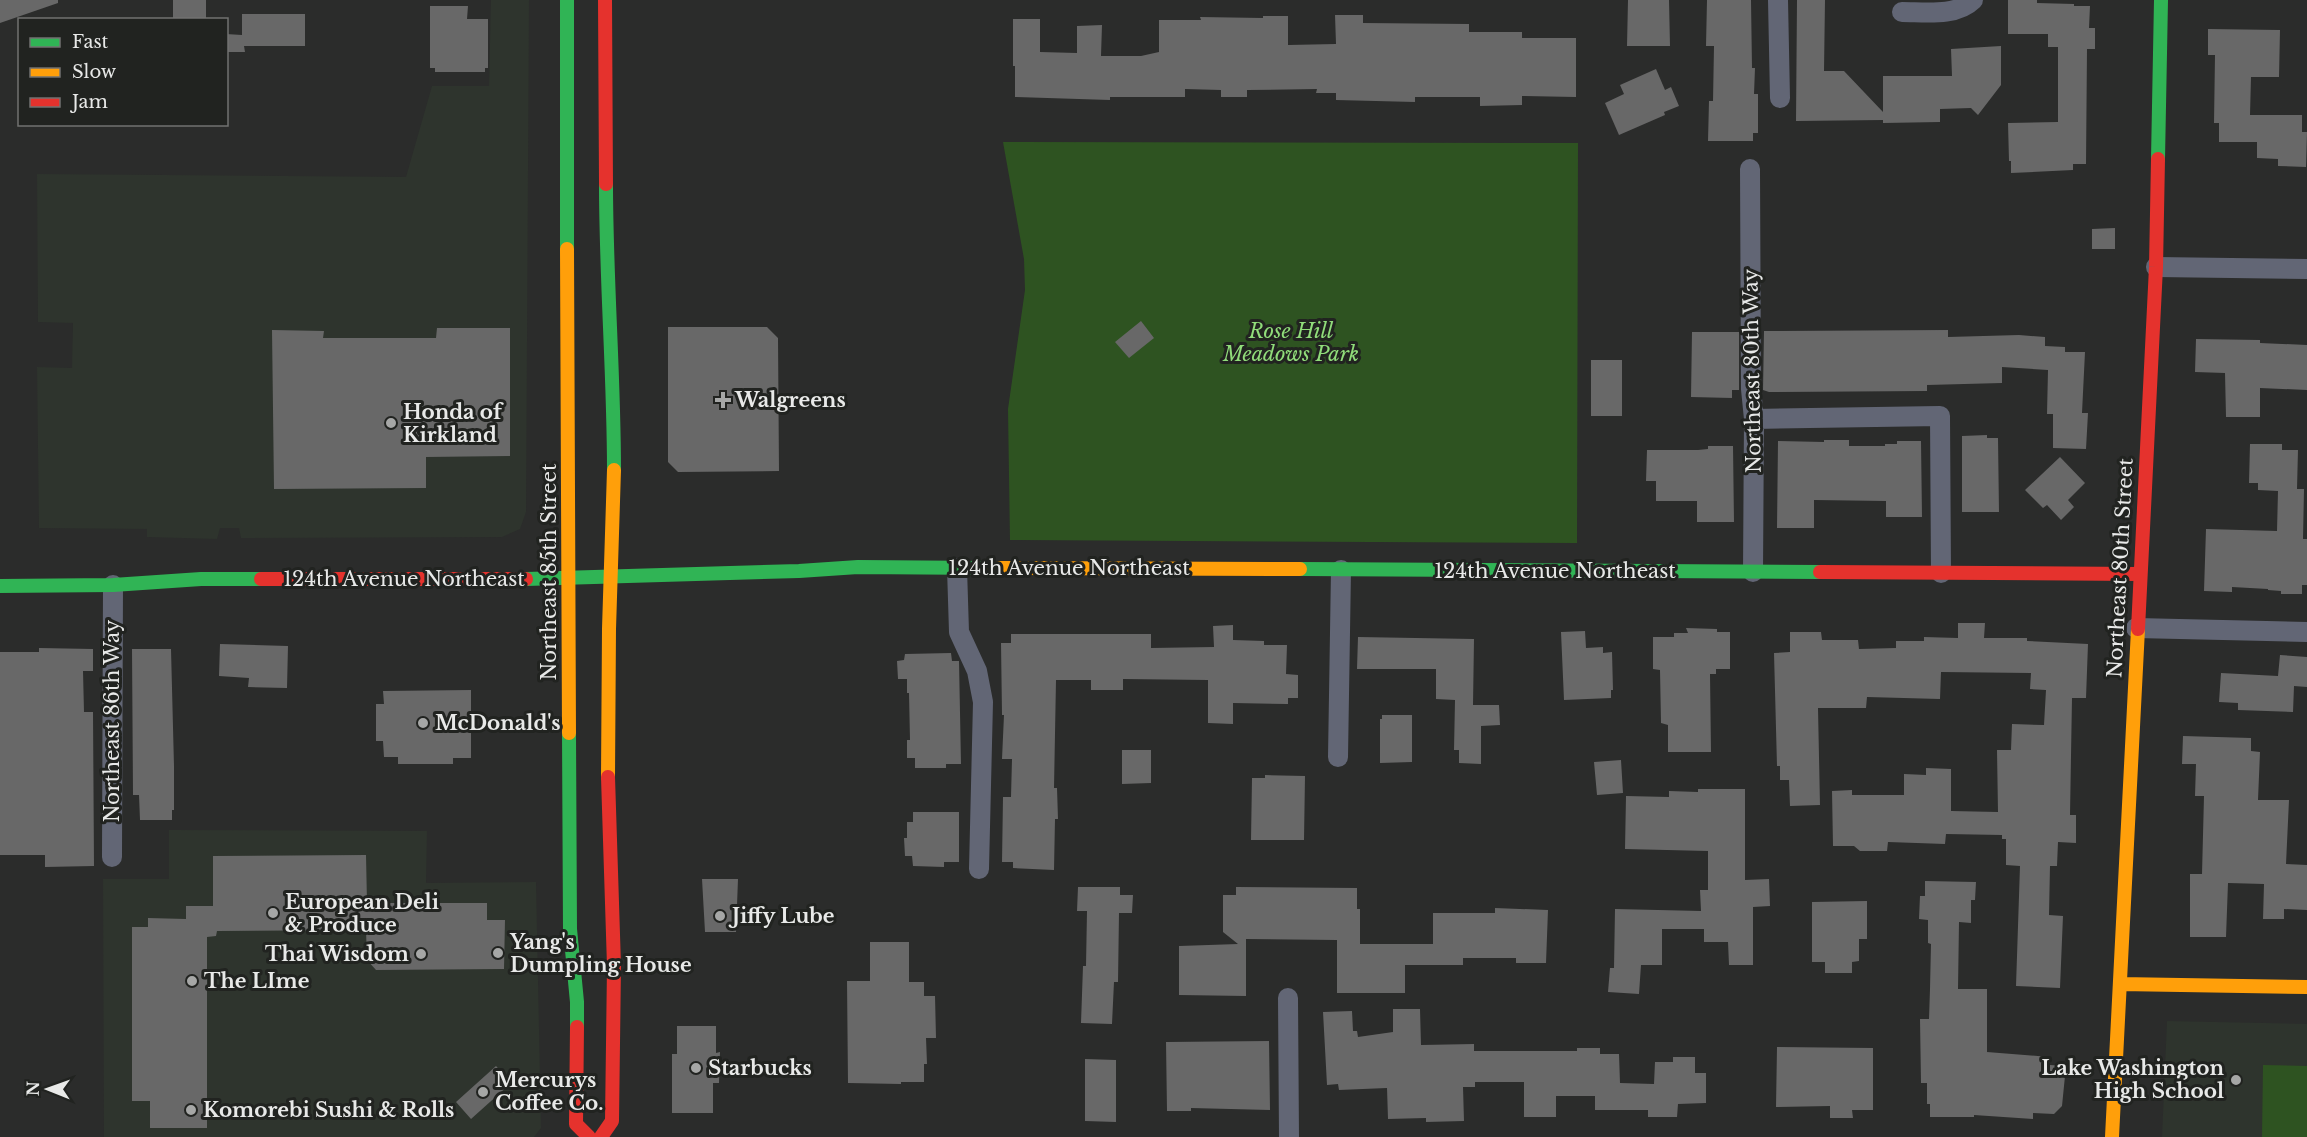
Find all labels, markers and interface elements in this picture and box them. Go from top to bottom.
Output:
legend [18,18,228,126]
text: Fast [72,31,109,53]
text: Slow [72,61,117,83]
text: Jam [70,91,108,113]
street label: Northeast 80th Way [1738,269,1766,473]
park label: Rose Hill Meadows Park [1222,319,1359,366]
place label: Walgreens [734,388,846,412]
marker: Walgreens [716,393,730,407]
place label: Honda of Kirkland [403,400,504,447]
marker: Honda of Kirkland [384,416,398,430]
street label: Northeast 80th Street [2102,457,2138,678]
street label: Northeast 85th Street [537,463,561,680]
street label: 124th Avenue Northeast [948,556,1190,580]
street label: 124th Avenue Northeast [1434,559,1676,583]
street label: 124th Avenue Northeast [283,567,525,591]
street label: Northeast 86th Way [100,619,124,822]
place label: McDonald's [435,711,561,735]
marker: McDonald's [416,716,430,730]
place label: European Deli & Produce [285,890,439,937]
place label: Jiffy Lube [728,904,835,928]
marker: European Deli & Produce [266,906,280,920]
marker: Jiffy Lube [713,909,727,923]
place label: Yang's Dumpling House [509,930,692,977]
place label: Thai Wisdom [265,942,409,966]
marker: Yang's Dumpling House [491,946,505,960]
marker: Thai Wisdom [414,947,428,961]
place label: The LIme [204,969,309,993]
marker: The LIme [185,974,199,988]
place label: Starbucks [708,1056,812,1080]
place label: Lake Washington High School [2041,1056,2224,1103]
north arrow [18,1059,78,1119]
marker: Starbucks [689,1061,703,1075]
place label: Mercurys Coffee Co. [495,1068,603,1115]
marker: Lake Washington High School [2229,1073,2243,1087]
text: N [23,1081,43,1096]
marker: Mercurys Coffee Co. [476,1085,490,1099]
place label: Komorebi Sushi & Rolls [203,1098,454,1122]
marker: Komorebi Sushi & Rolls [184,1103,198,1117]

